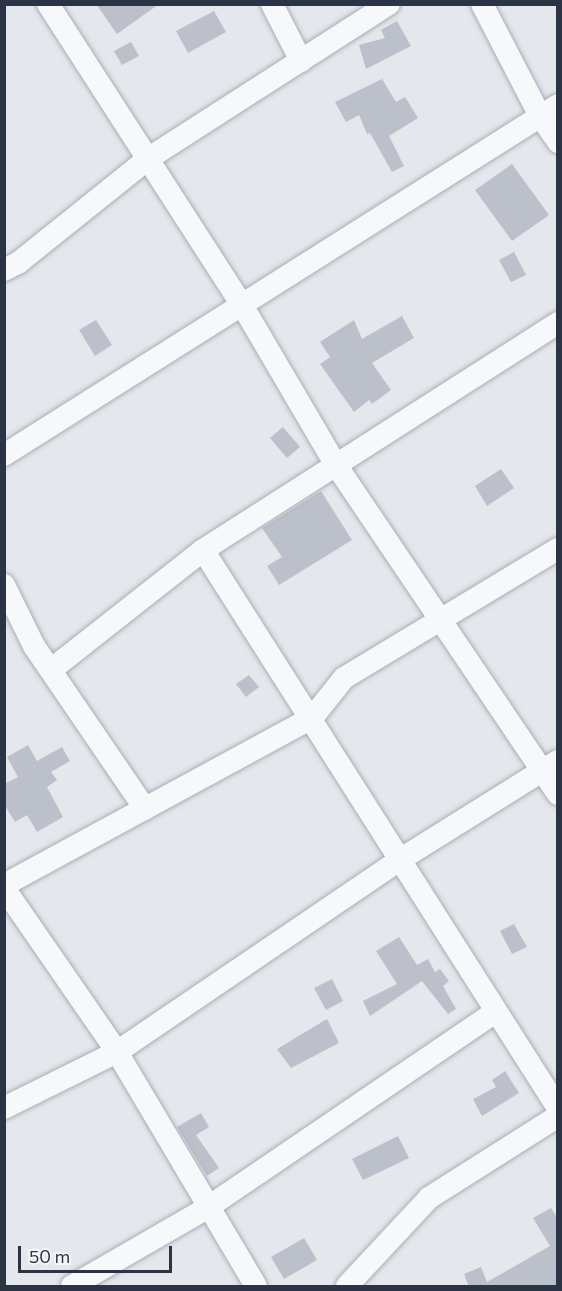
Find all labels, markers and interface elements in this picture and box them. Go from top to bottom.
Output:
scale bar [21,1234,176,1272]
text: 50 m [29,1245,70,1267]

